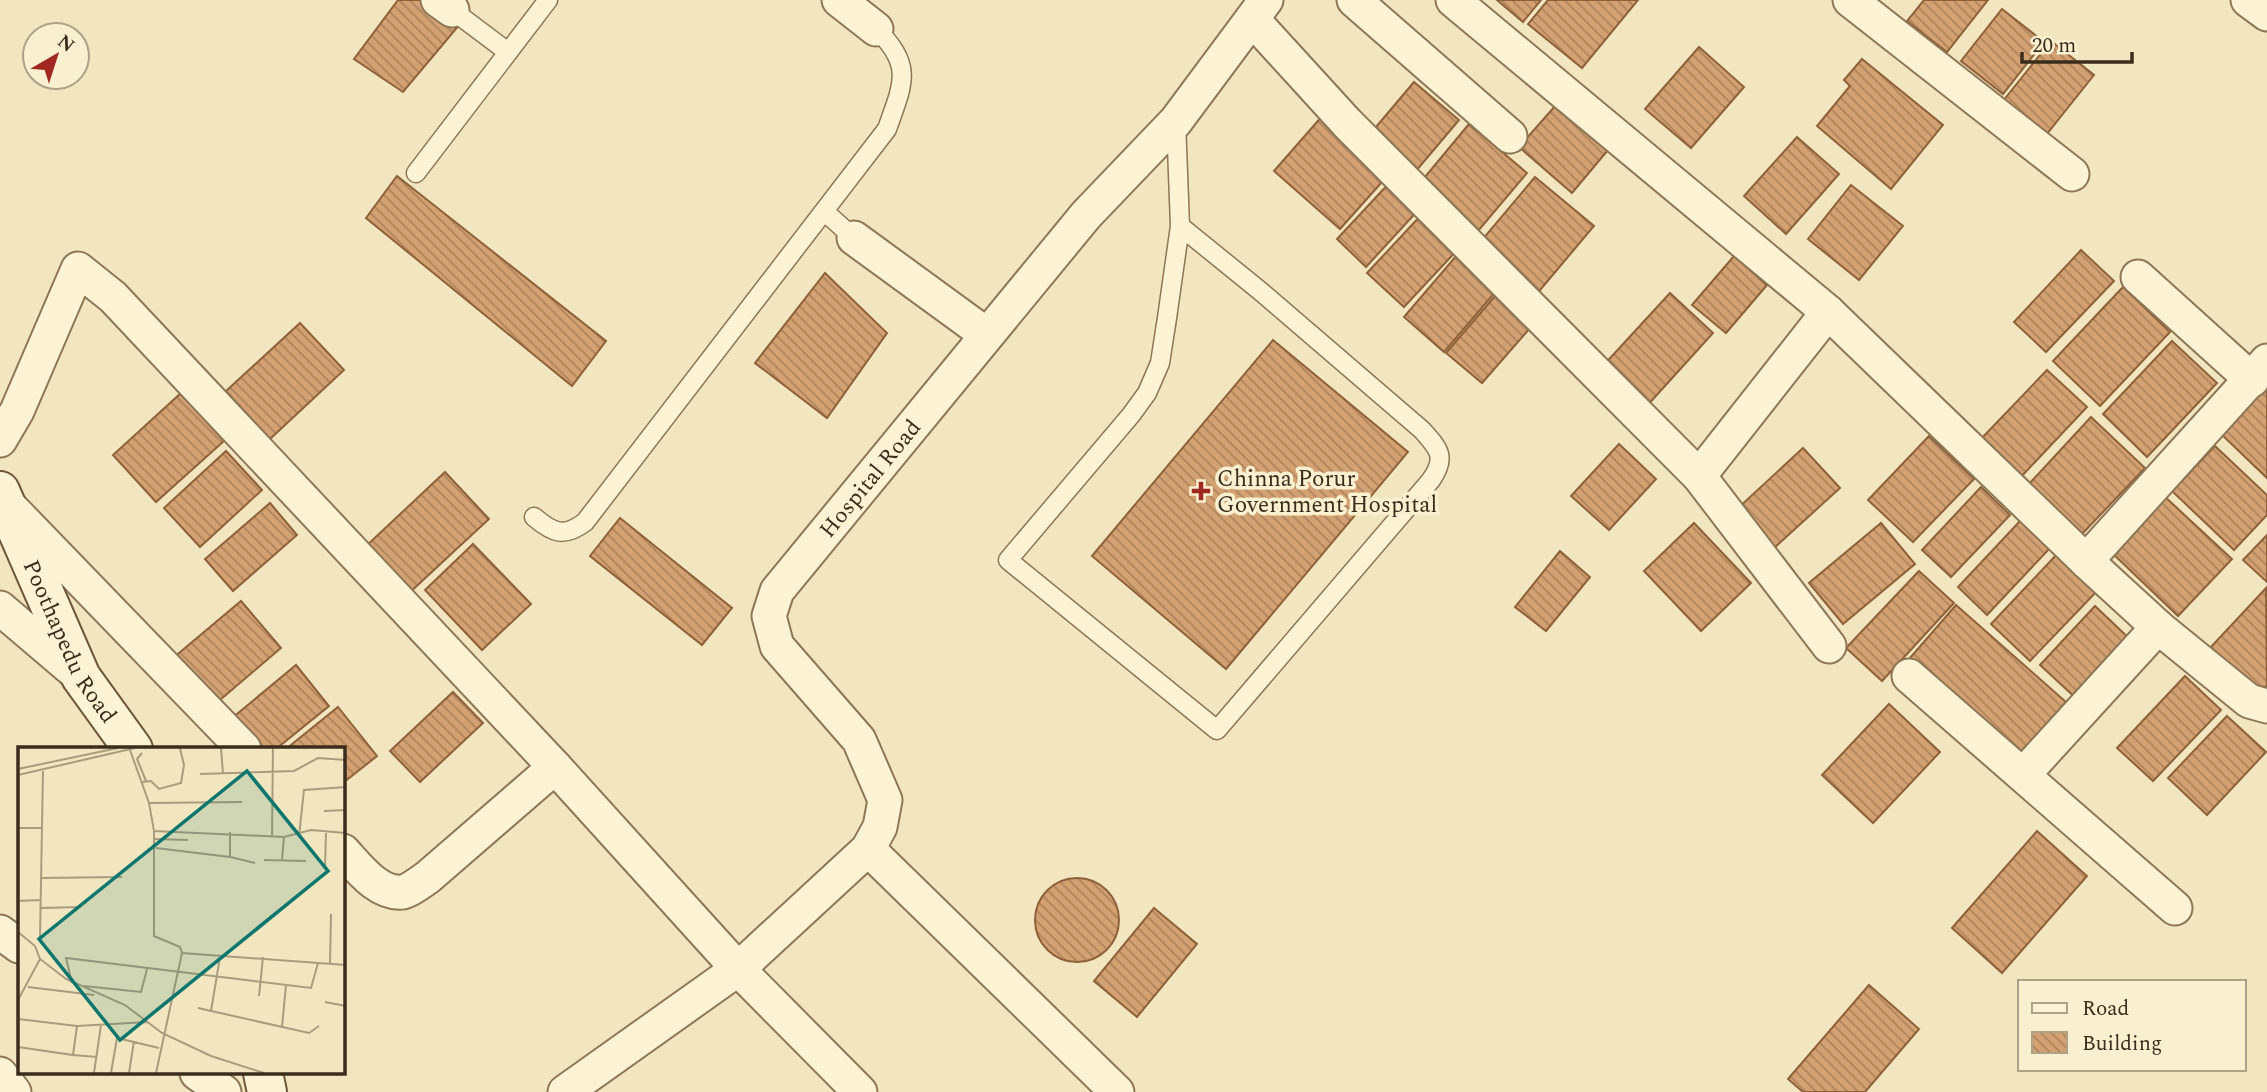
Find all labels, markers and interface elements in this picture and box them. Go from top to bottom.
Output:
north arrow [21,21,91,91]
scale bar [2022,21,2132,65]
text: N [51,28,81,60]
text: 20 m [2032,30,2076,62]
street label: Hospital Road [811,412,930,546]
place label: Chinna Porur Government Hospital [1217,462,1437,523]
marker: Chinna Porur Government Hospital [1191,481,1211,501]
street label: Poothapedu Road [13,554,125,731]
inset map [18,747,345,1074]
legend [2018,980,2246,1071]
text: Road [2082,993,2129,1025]
text: Building [2082,1028,2162,1060]

